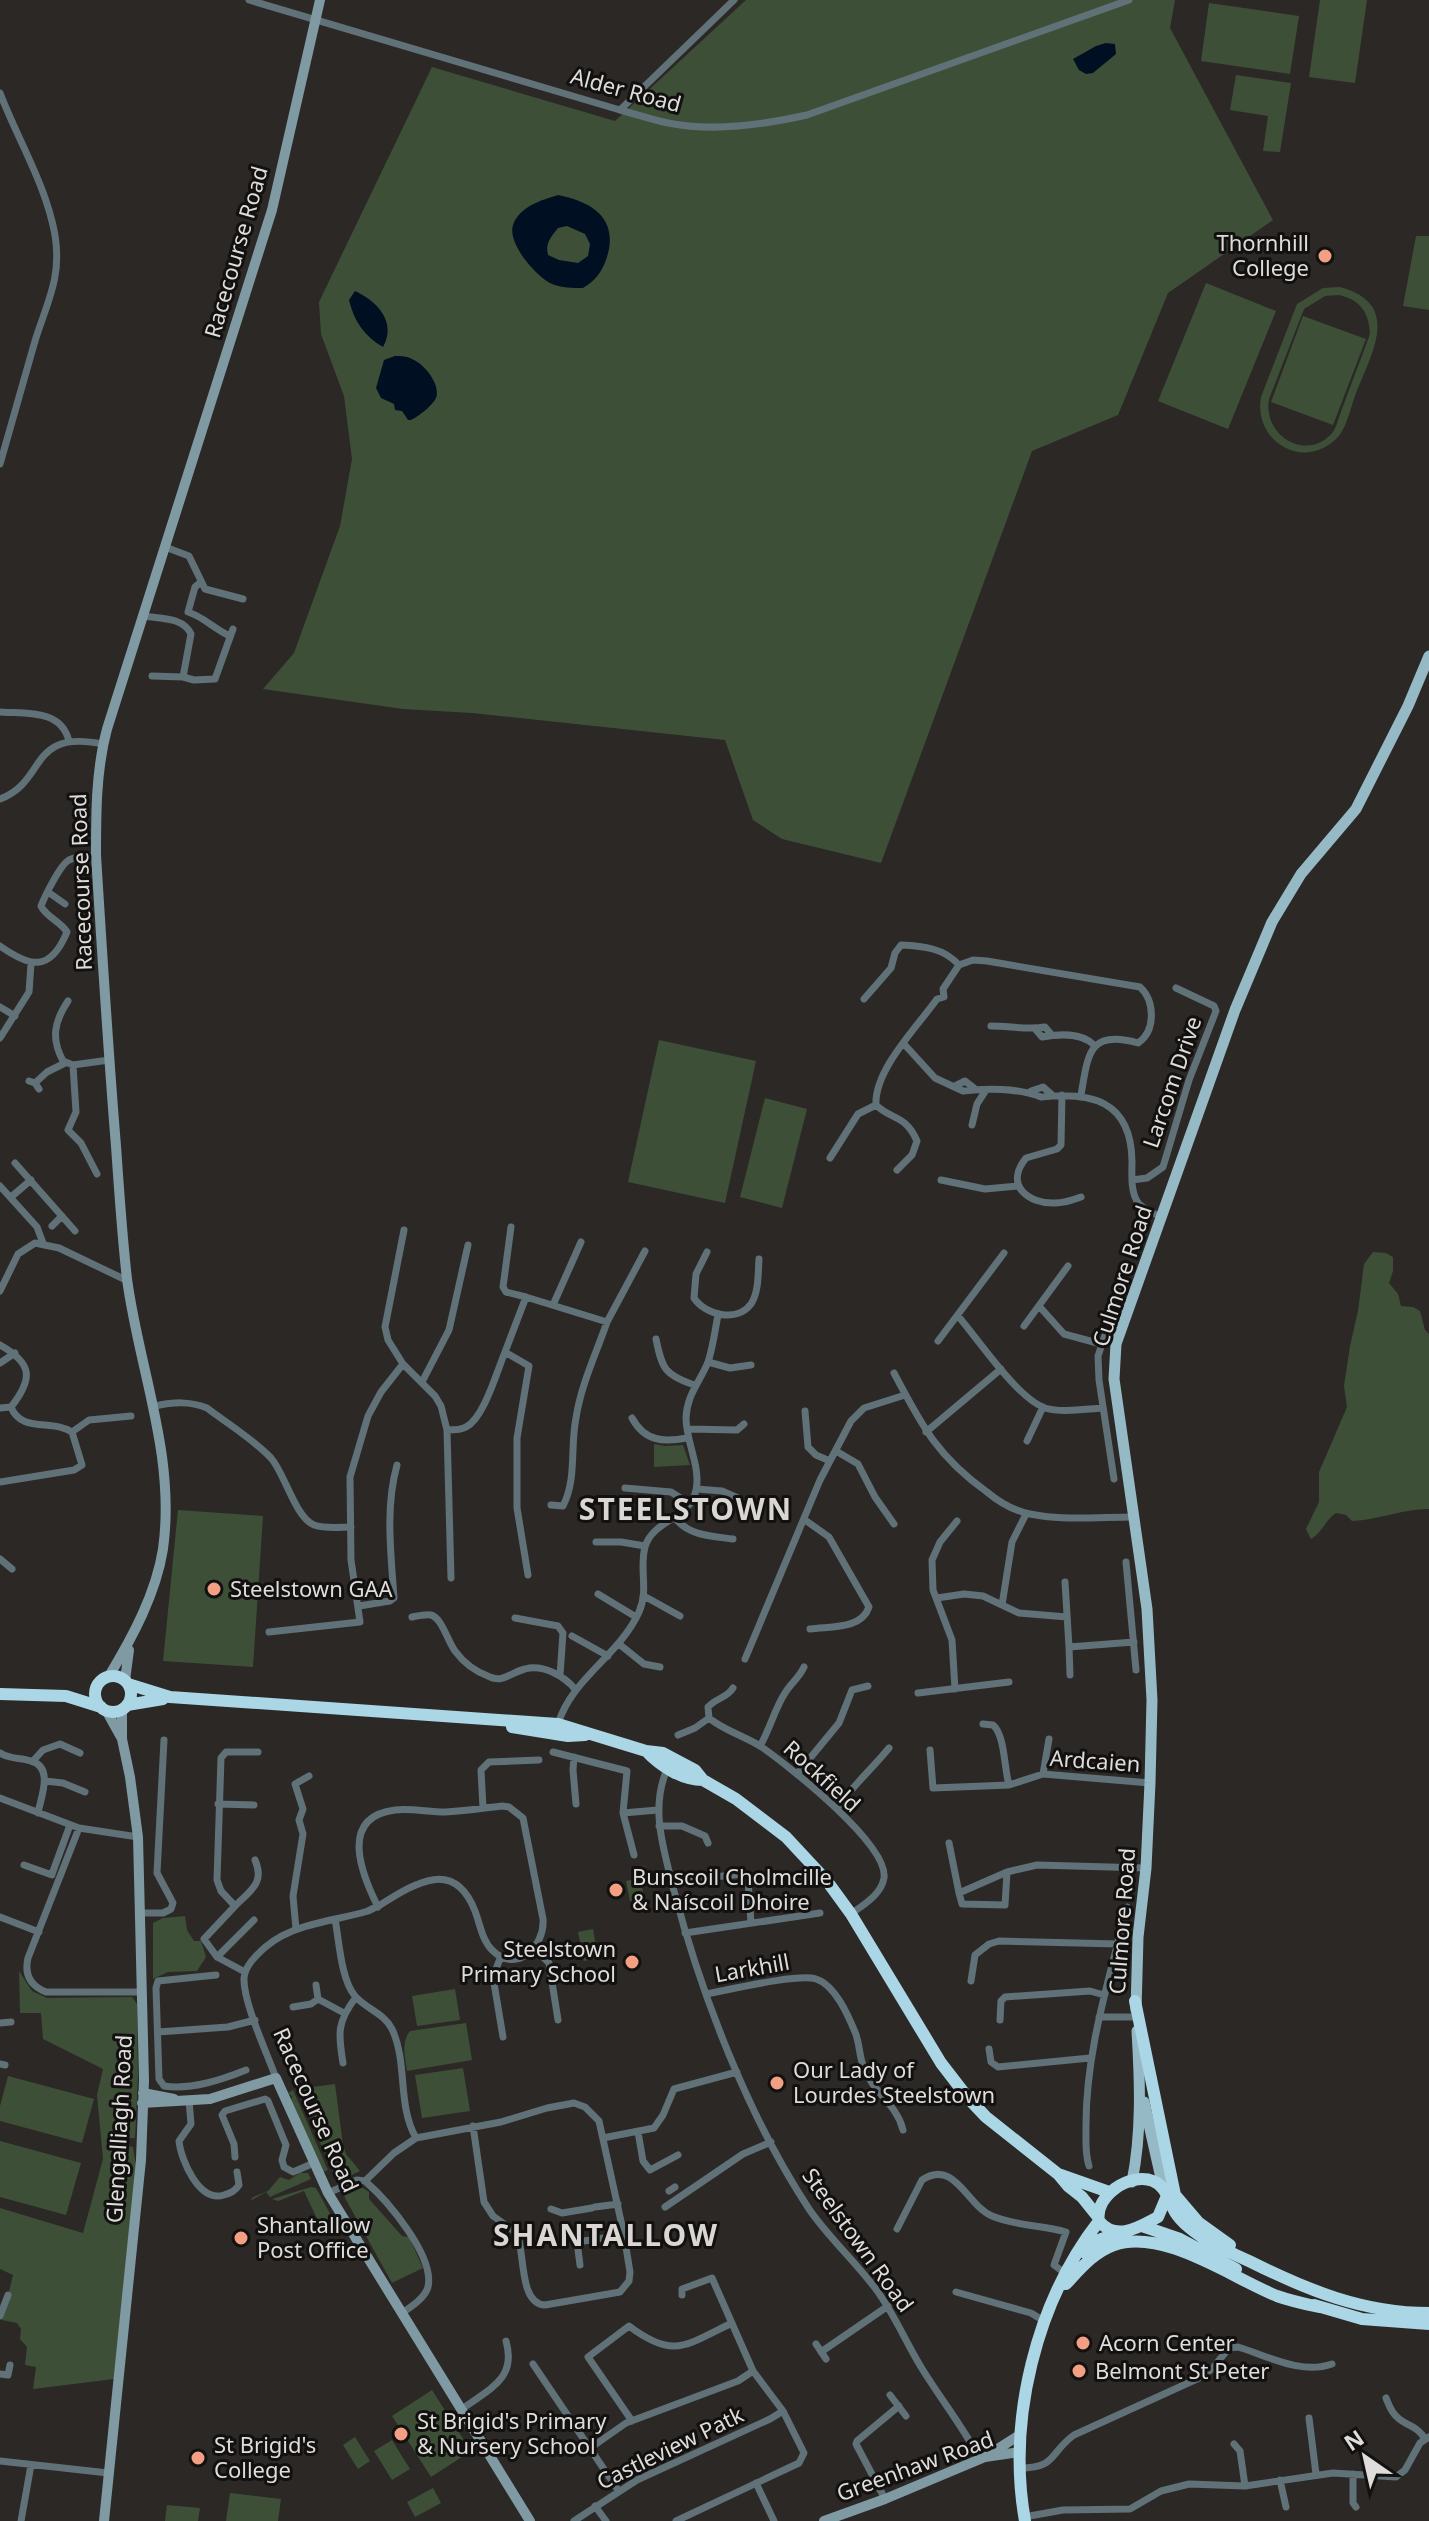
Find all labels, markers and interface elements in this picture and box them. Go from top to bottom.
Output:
street label: Alder Road [568,60,685,118]
street label: Racecourse Road [196,162,274,341]
place label: Thornhill College [1217,227,1309,282]
marker: Thornhill College [1316,247,1334,265]
street label: Racecourse Road [62,793,98,971]
street label: Larcom Drive [1135,1012,1208,1151]
street label: Culmore Road [1084,1201,1158,1350]
district label: STEELSTOWN [579,1488,793,1529]
place label: Steelstown GAA [230,1573,394,1603]
marker: Steelstown GAA [205,1580,223,1598]
street label: Rockfield [778,1733,868,1818]
street label: Ardcaien [1049,1742,1141,1778]
street label: Culmore Road [1101,1847,1141,1995]
place label: Bunscoil Cholmcille & Naíscoil Dhoire [632,1861,832,1916]
marker: Bunscoil Cholmcille & Naíscoil Dhoire [607,1881,625,1899]
place label: Steelstown Primary School [460,1933,616,1988]
street label: Larkhill [712,1946,792,1988]
marker: Steelstown Primary School [623,1953,641,1971]
street label: Racecourse Road [267,2023,367,2197]
street label: Glengalliagh Road [98,2034,138,2224]
place label: Our Lady of Lourdes Steelstown [793,2054,995,2109]
marker: Our Lady of Lourdes Steelstown [768,2074,786,2092]
street label: Steelstown Road [796,2161,921,2318]
place label: Shantallow Post Office [257,2209,371,2264]
district label: SHANTALLOW [493,2214,719,2255]
marker: Shantallow Post Office [232,2229,250,2247]
place label: Acorn Center [1099,2327,1235,2357]
marker: Acorn Center [1074,2334,1092,2352]
place label: Belmont St Peter [1095,2355,1269,2385]
marker: Belmont St Peter [1070,2362,1088,2380]
street label: Castleview Patk [591,2399,748,2496]
place label: St Brigid's Primary & Nursery School [417,2405,607,2460]
north arrow [1325,2417,1405,2497]
text: N [1337,2422,1369,2457]
street label: Greenhaw Road [832,2423,997,2507]
marker: St Brigid's Primary & Nursery School [392,2425,410,2443]
place label: St Brigid's College [214,2429,316,2484]
marker: St Brigid's College [189,2449,207,2467]

